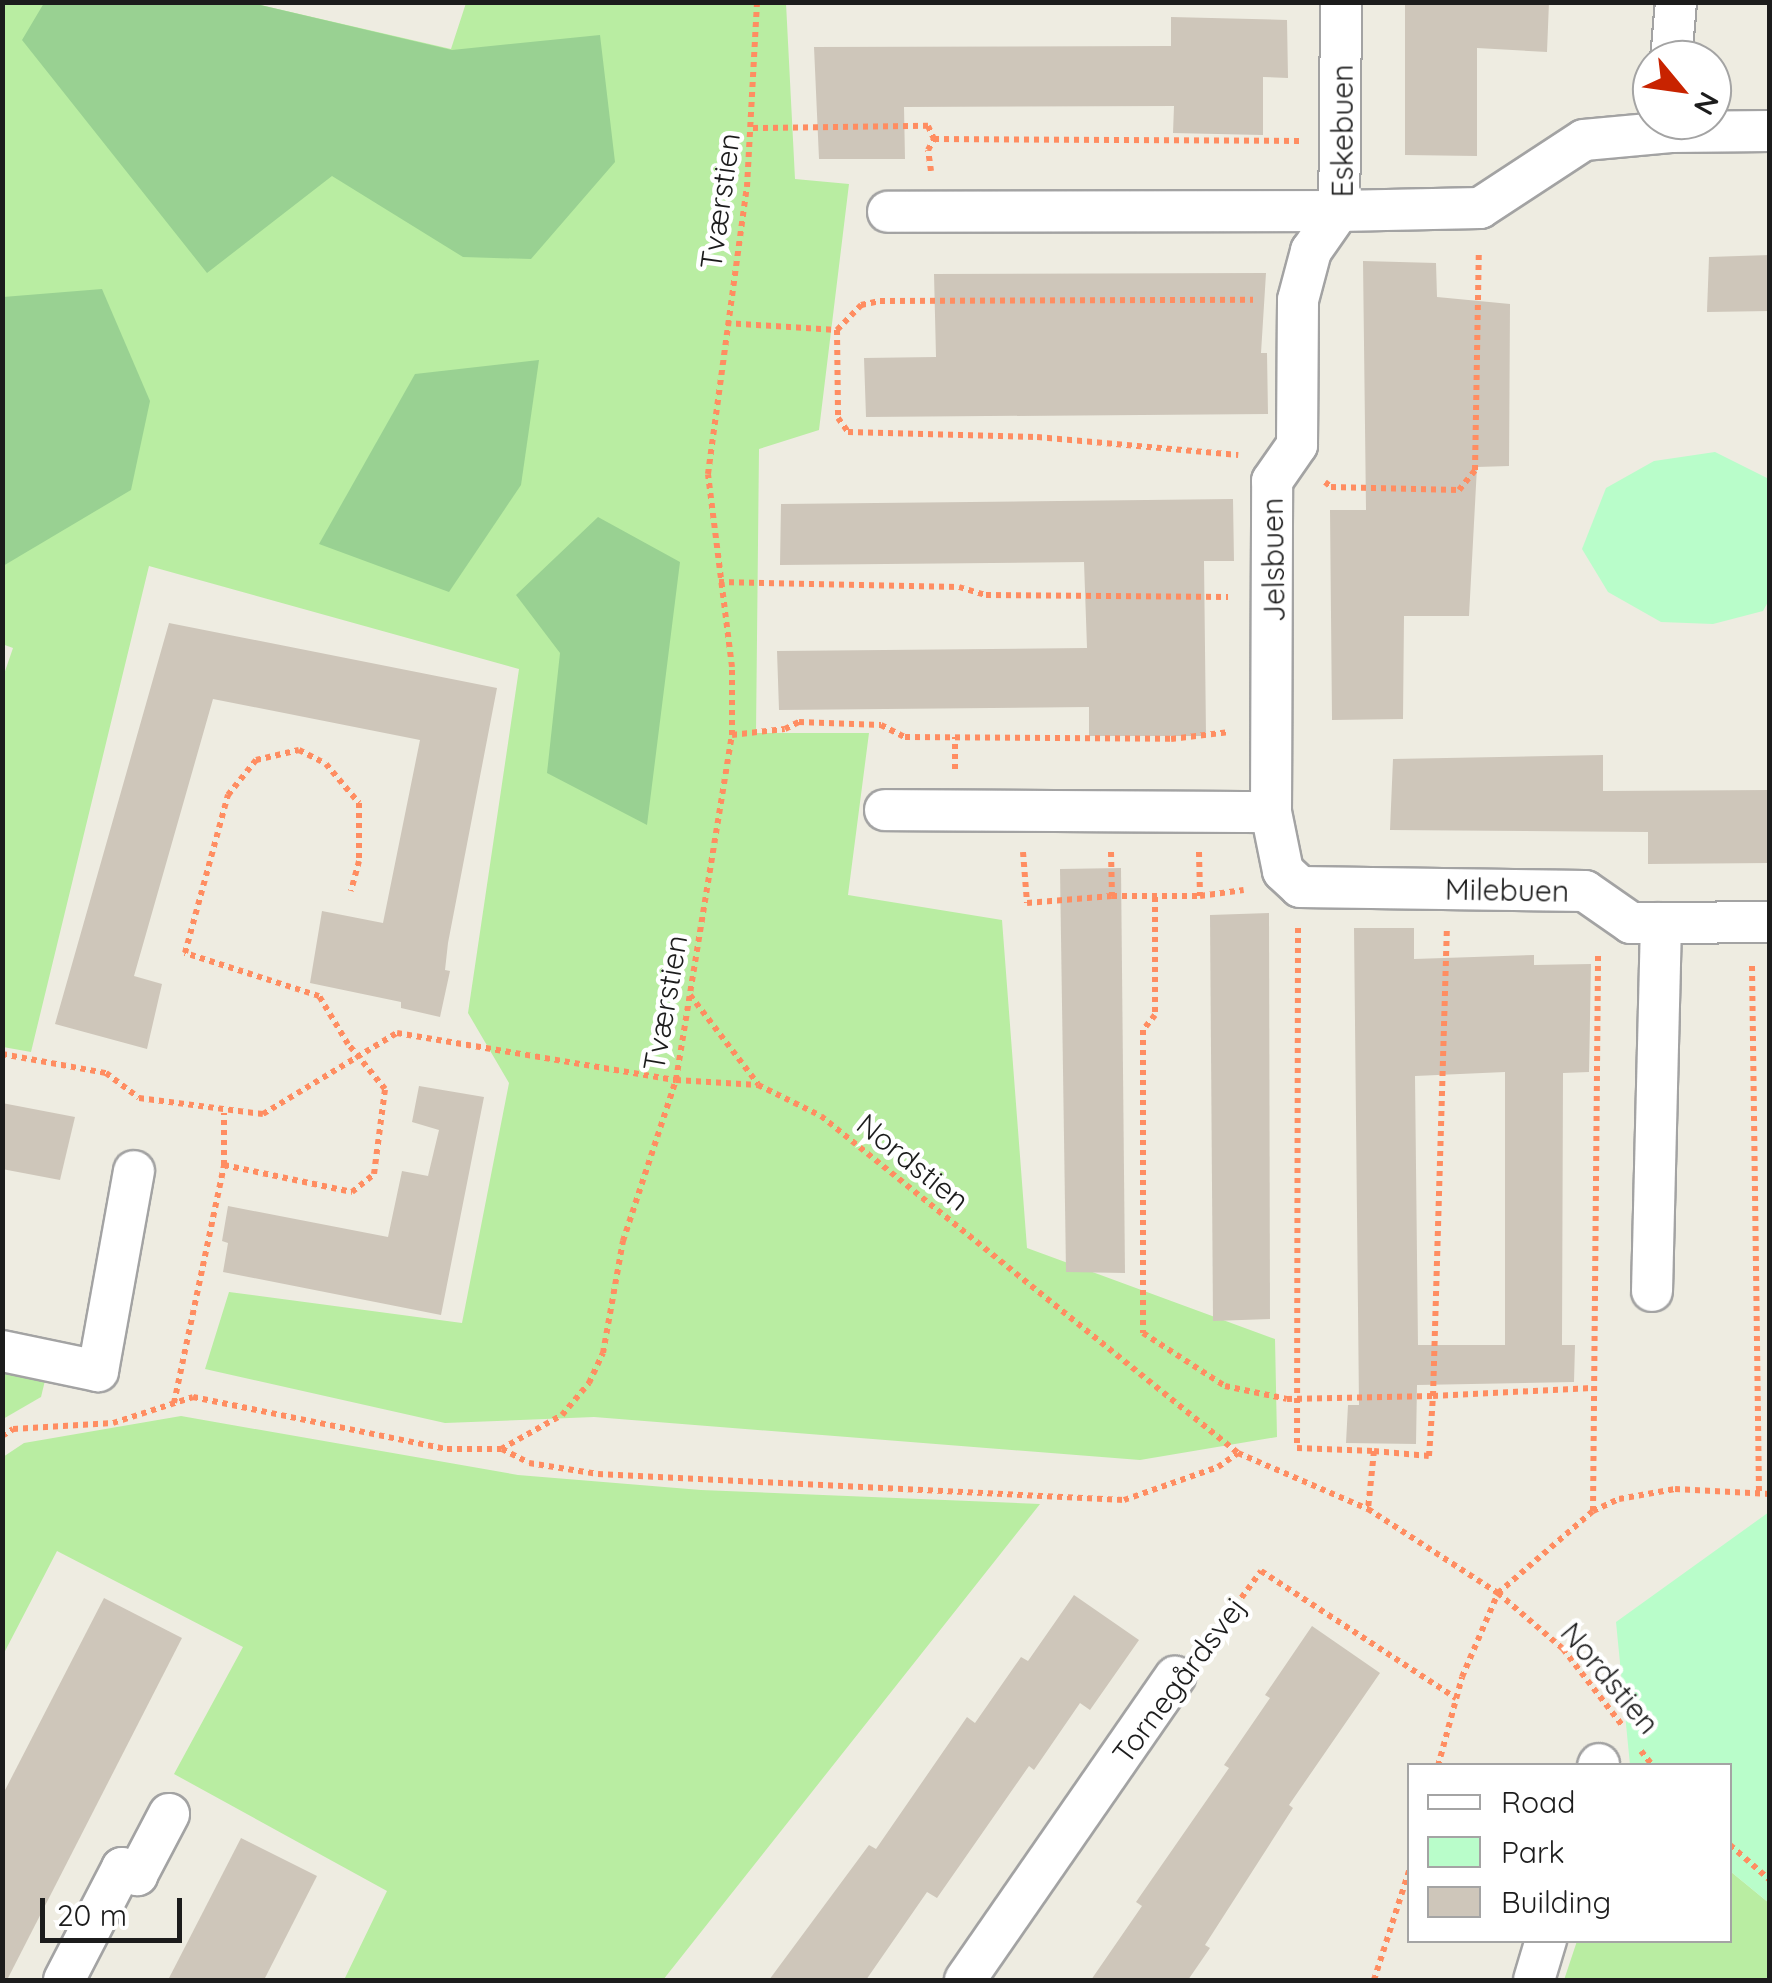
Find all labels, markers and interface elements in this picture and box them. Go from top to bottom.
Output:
north arrow [1632,40,1732,140]
street label: Eskebuen [1324,65,1360,197]
text: N [1687,86,1727,121]
street label: Tværstien [693,131,747,271]
street label: Jelsbuen [1254,497,1292,623]
street label: Milebuen [1445,871,1569,909]
street label: Tværstien [635,932,695,1074]
street label: Nordstien [850,1106,976,1218]
street label: Tornegårdsvej [1105,1590,1253,1770]
street label: Nordstien [1553,1615,1667,1741]
legend [1407,1763,1732,1943]
text: Road [1501,1783,1575,1821]
text: Park [1501,1833,1565,1871]
scale bar [45,1878,188,1940]
text: Building [1501,1883,1611,1921]
text: 20 m [57,1896,127,1934]

